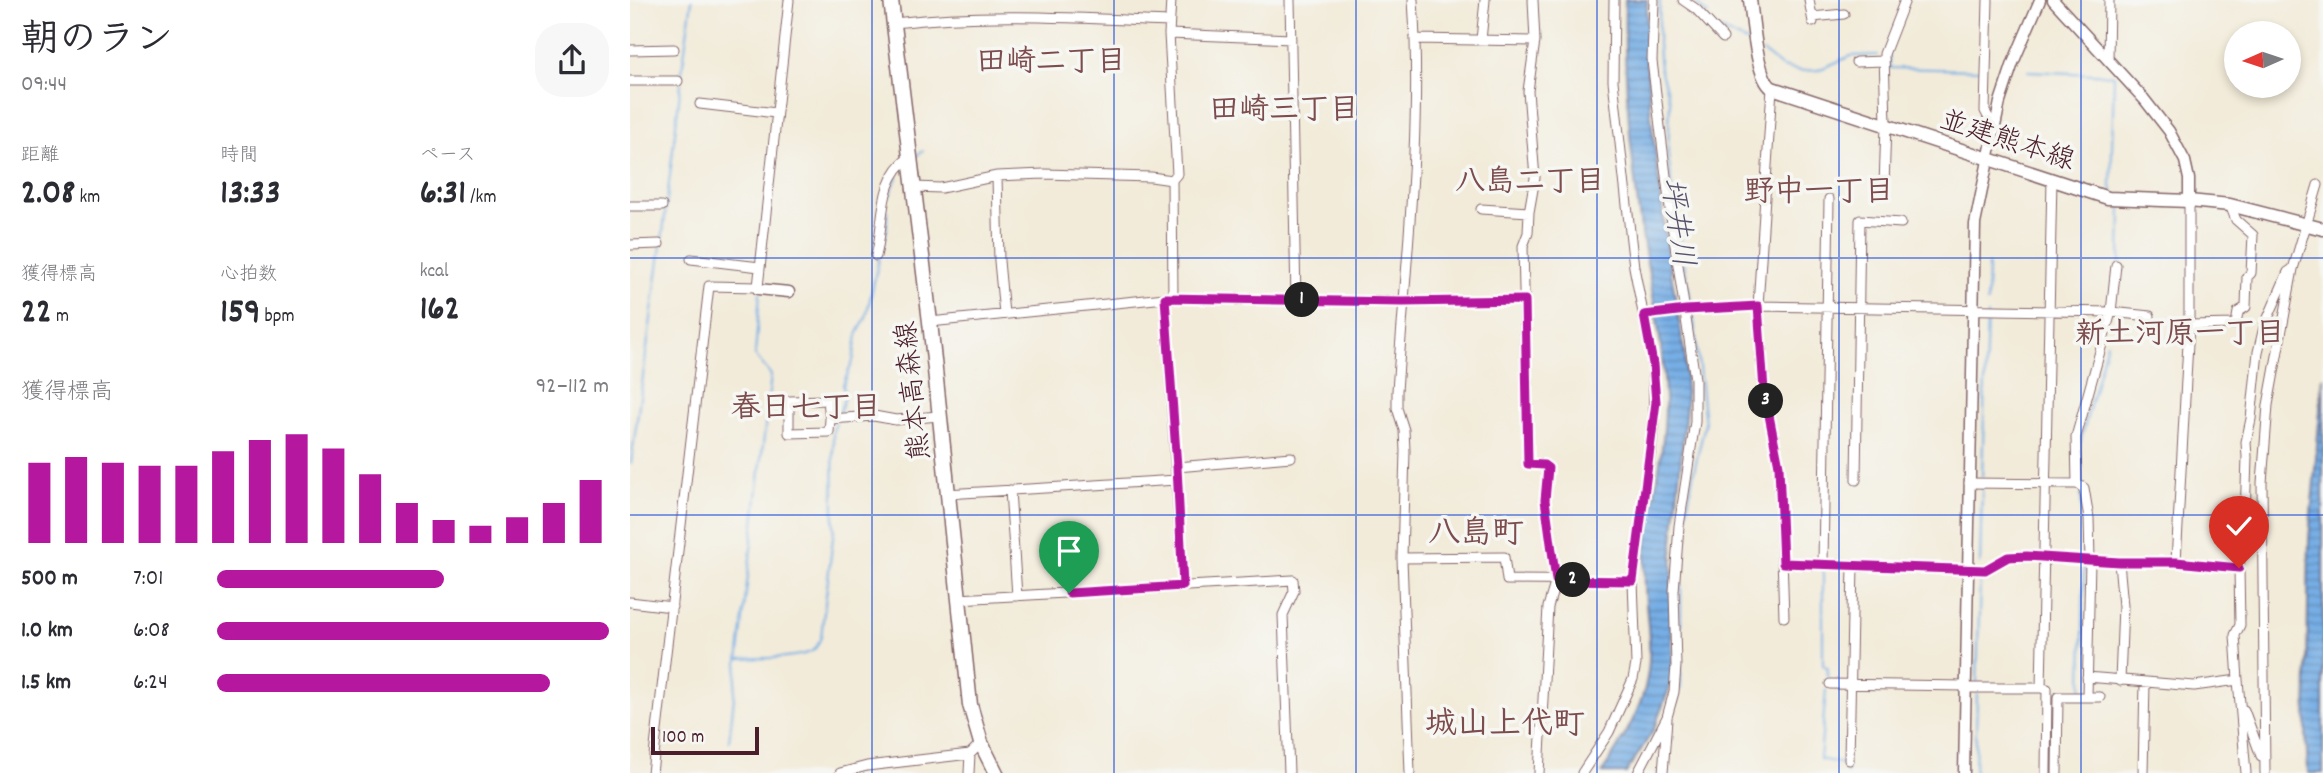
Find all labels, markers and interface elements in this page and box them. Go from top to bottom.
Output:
text: 朝のラン [21,15,173,70]
north arrow [2224,21,2301,98]
map controls [2224,21,2301,98]
button: share [535,23,609,97]
district label: 田崎二丁目 [976,43,1126,86]
text: 09:44 [21,69,67,102]
district label: 田崎三丁目 [1209,91,1359,134]
street label: 並建熊本線 [1934,102,2079,183]
text: 距離 [21,143,59,170]
text: 時間 [220,143,258,170]
text: ペース [420,143,476,170]
district label: 八島二丁目 [1455,163,1605,206]
text: 2.08 [21,170,75,220]
text: 13:33 [220,170,280,220]
text: 6:31 [420,170,466,220]
district label: 野中一丁目 [1744,173,1894,216]
water label: 坪井川 [1647,175,1702,270]
text: km [75,185,100,212]
text: /km [466,185,496,212]
text: kcal [420,259,449,286]
text: 獲得標高 [21,262,97,289]
text: 心拍数 [220,262,277,289]
pin: 1 [1284,282,1320,318]
text: 162 [420,286,460,336]
text: 1 [1299,286,1304,313]
text: 22 [21,289,52,339]
text: 159 [220,289,260,339]
text: m [52,304,69,331]
text: bpm [260,304,295,331]
district label: 新土河原一丁目 [2075,315,2285,358]
street label: 熊本高森線 [889,319,943,462]
text: 92–112 m [536,371,609,404]
text: 獲得標高 [21,377,113,410]
pin: 3 [1748,384,1784,418]
text: 3 [1761,387,1770,414]
district label: 春日七丁目 [731,389,881,432]
pin [2209,496,2269,568]
icon: check [2220,507,2258,545]
district label: 八島町 [1428,513,1524,559]
pin [1039,521,1099,593]
icon: arrive [1050,532,1088,570]
pin: 2 [1556,562,1590,598]
text: 500 m [21,563,78,596]
text: 7:01 [133,563,163,596]
text: 2 [1568,566,1577,593]
text: 1.0 km [21,615,73,648]
text: 6:08 [133,615,170,648]
text: 1.5 km [21,667,71,700]
text: 6:24 [133,667,168,700]
district label: 城山上代町 [1425,704,1585,750]
scale bar [651,724,760,756]
text: 100 m [662,725,704,752]

